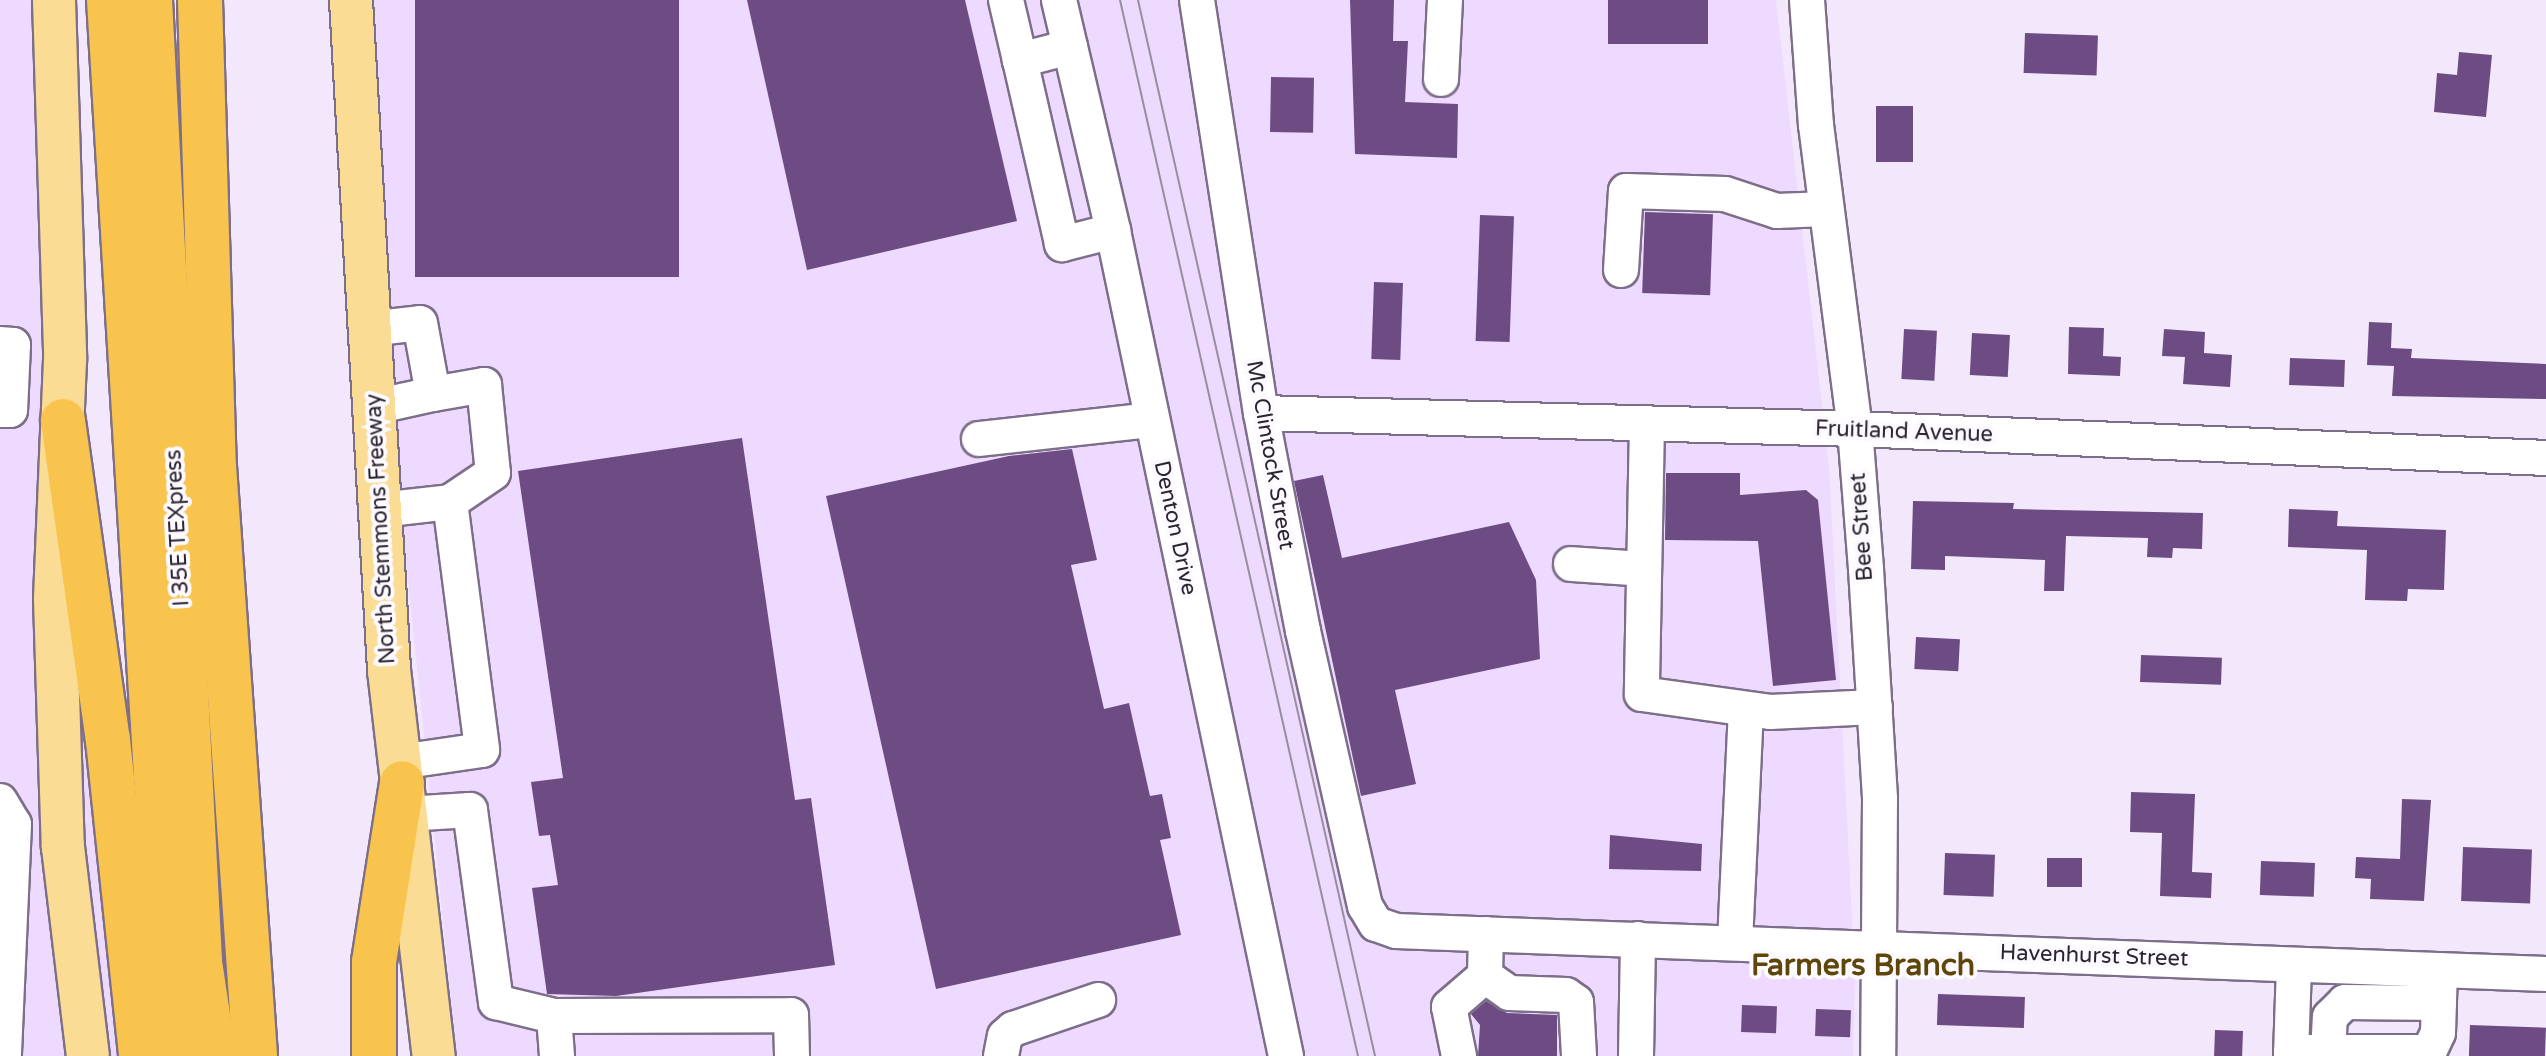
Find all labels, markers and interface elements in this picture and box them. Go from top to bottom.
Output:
street label: Mc Clintock Street [1240,358,1300,552]
street label: North Stemmons Freeway [361,393,401,665]
street label: Fruitland Avenue [1815,416,1993,448]
street label: I 35E TEXpress [161,449,195,607]
street label: Denton Drive [1148,458,1202,598]
street label: Bee Street [1845,472,1879,582]
street label: Havenhurst Street [1999,940,2189,972]
district label: Farmers Branch [1751,948,1975,984]

